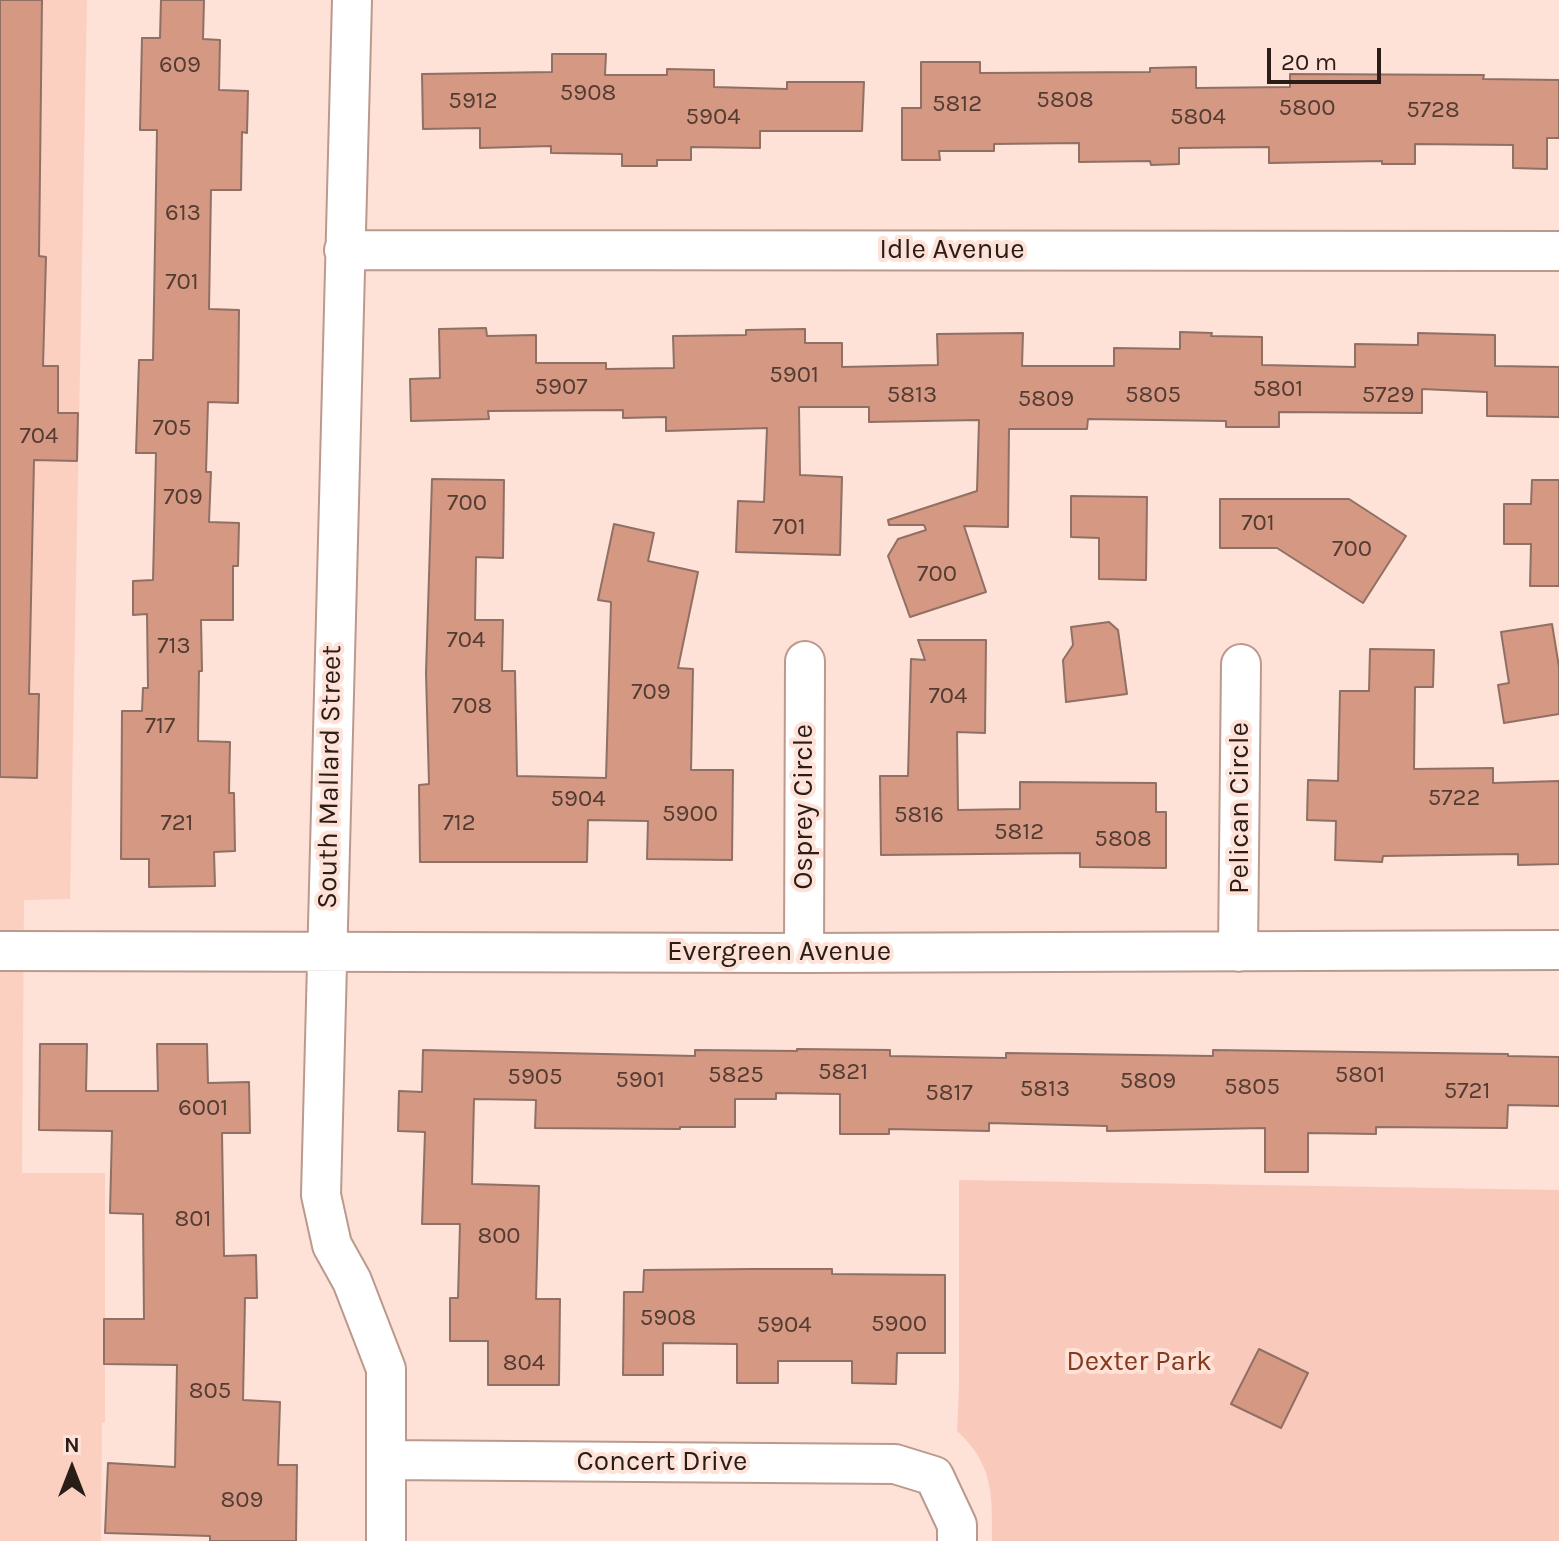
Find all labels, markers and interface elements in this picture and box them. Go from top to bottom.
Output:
scale bar [1271,32,1385,82]
text: 20 m [1281,48,1337,76]
house number: 609 [159,51,201,79]
house number: 5908 [560,79,616,107]
house number: 5808 [1036,86,1094,114]
house number: 5912 [448,87,498,115]
house number: 5812 [932,90,982,118]
house number: 5800 [1279,94,1335,122]
house number: 5728 [1406,96,1460,124]
house number: 5904 [685,103,741,131]
house number: 5804 [1170,103,1226,131]
house number: 613 [165,199,201,227]
street label: Idle Avenue [879,233,1025,267]
house number: 701 [165,268,199,296]
house number: 5901 [769,361,819,389]
house number: 5907 [535,373,587,401]
house number: 5801 [1253,375,1303,403]
house number: 5813 [887,381,937,409]
house number: 5805 [1125,381,1181,409]
house number: 5729 [1362,381,1414,409]
house number: 5809 [1018,385,1074,413]
house number: 705 [152,414,192,442]
house number: 704 [20,422,58,450]
house number: 709 [163,483,203,511]
house number: 700 [447,489,487,517]
house number: 701 [1241,509,1275,537]
house number: 701 [772,513,806,541]
house number: 700 [1332,535,1372,563]
house number: 700 [917,560,957,588]
house number: 704 [447,626,485,654]
house number: 713 [157,632,191,660]
street label: South Mallard Street [311,645,349,909]
house number: 709 [631,678,671,706]
house number: 704 [929,682,967,710]
house number: 708 [452,692,492,720]
house number: 717 [145,712,175,740]
street label: Pelican Circle [1223,722,1257,894]
street label: Osprey Circle [787,724,821,890]
house number: 5722 [1428,784,1480,812]
house number: 5904 [550,785,606,813]
house number: 5900 [662,800,718,828]
house number: 5816 [894,801,944,829]
house number: 721 [160,809,194,837]
house number: 712 [442,809,476,837]
house number: 5812 [994,818,1044,846]
house number: 5808 [1094,825,1152,853]
street label: Evergreen Avenue [667,935,891,969]
house number: 5821 [818,1058,868,1086]
house number: 5825 [708,1061,764,1089]
house number: 5801 [1335,1061,1385,1089]
house number: 5905 [507,1063,563,1091]
house number: 5901 [615,1066,665,1094]
house number: 5809 [1120,1067,1176,1095]
house number: 5805 [1224,1073,1280,1101]
house number: 5813 [1020,1075,1070,1103]
house number: 5721 [1444,1077,1490,1105]
house number: 5817 [925,1079,973,1107]
house number: 6001 [178,1094,228,1122]
house number: 801 [175,1205,211,1233]
house number: 800 [477,1222,521,1250]
house number: 5908 [640,1304,696,1332]
house number: 5900 [871,1310,927,1338]
house number: 5904 [756,1311,812,1339]
park label: Dexter Park [1066,1345,1212,1379]
house number: 804 [503,1349,545,1377]
house number: 805 [189,1377,231,1405]
north arrow [32,1429,112,1509]
text: N [64,1432,80,1458]
street label: Concert Drive [577,1445,747,1479]
house number: 809 [221,1486,263,1514]

